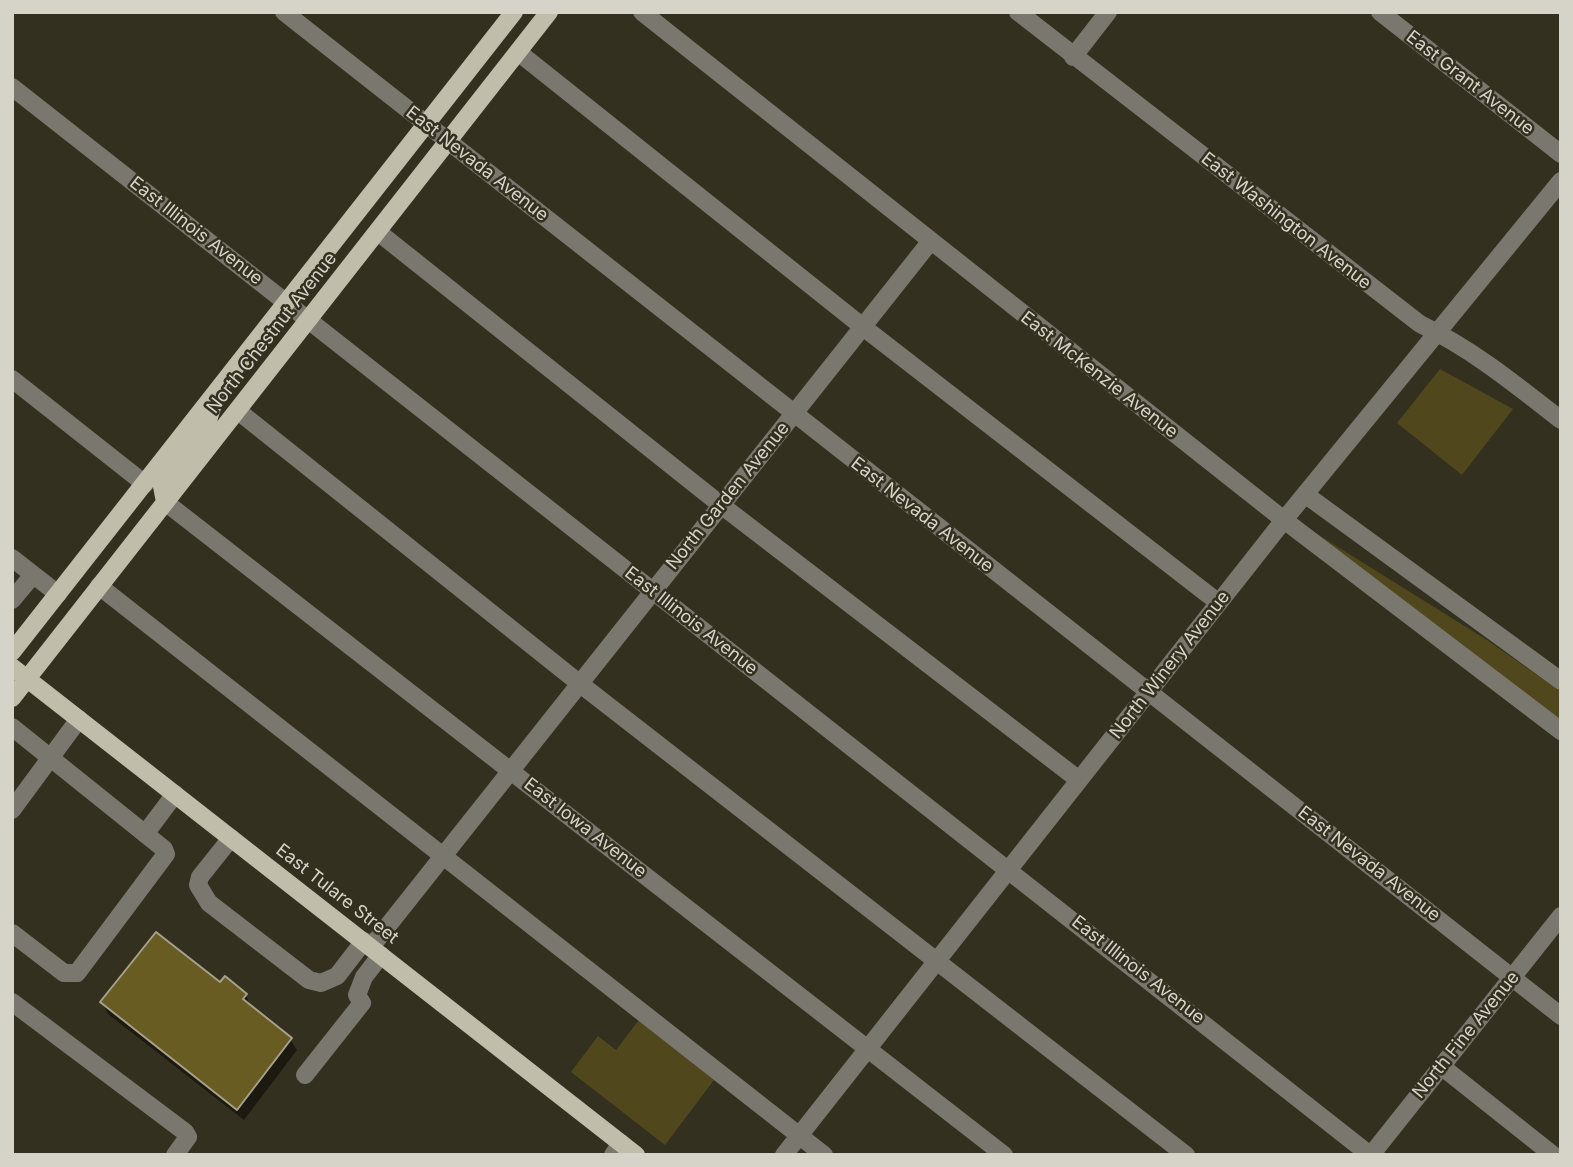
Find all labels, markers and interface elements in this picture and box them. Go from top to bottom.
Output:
street label: East Grant Avenue [1402,26,1538,140]
street label: East Nevada Avenue [402,102,552,226]
street label: East Washington Avenue [1197,148,1375,294]
street label: East Illinois Avenue [125,172,267,290]
street label: North Chestnut Avenue [202,248,342,418]
street label: East McKenzie Avenue [1016,307,1182,443]
street label: North Garden Avenue [662,418,794,574]
street label: East Nevada Avenue [847,453,997,577]
street label: East Illinois Avenue [620,562,762,680]
street label: North Winery Avenue [1106,587,1234,743]
street label: East Iowa Avenue [519,773,651,883]
street label: East Nevada Avenue [1294,802,1444,926]
street label: East Tulare Street [271,839,403,949]
street label: East Illinois Avenue [1067,911,1209,1029]
street label: North Fine Avenue [1408,967,1524,1103]

